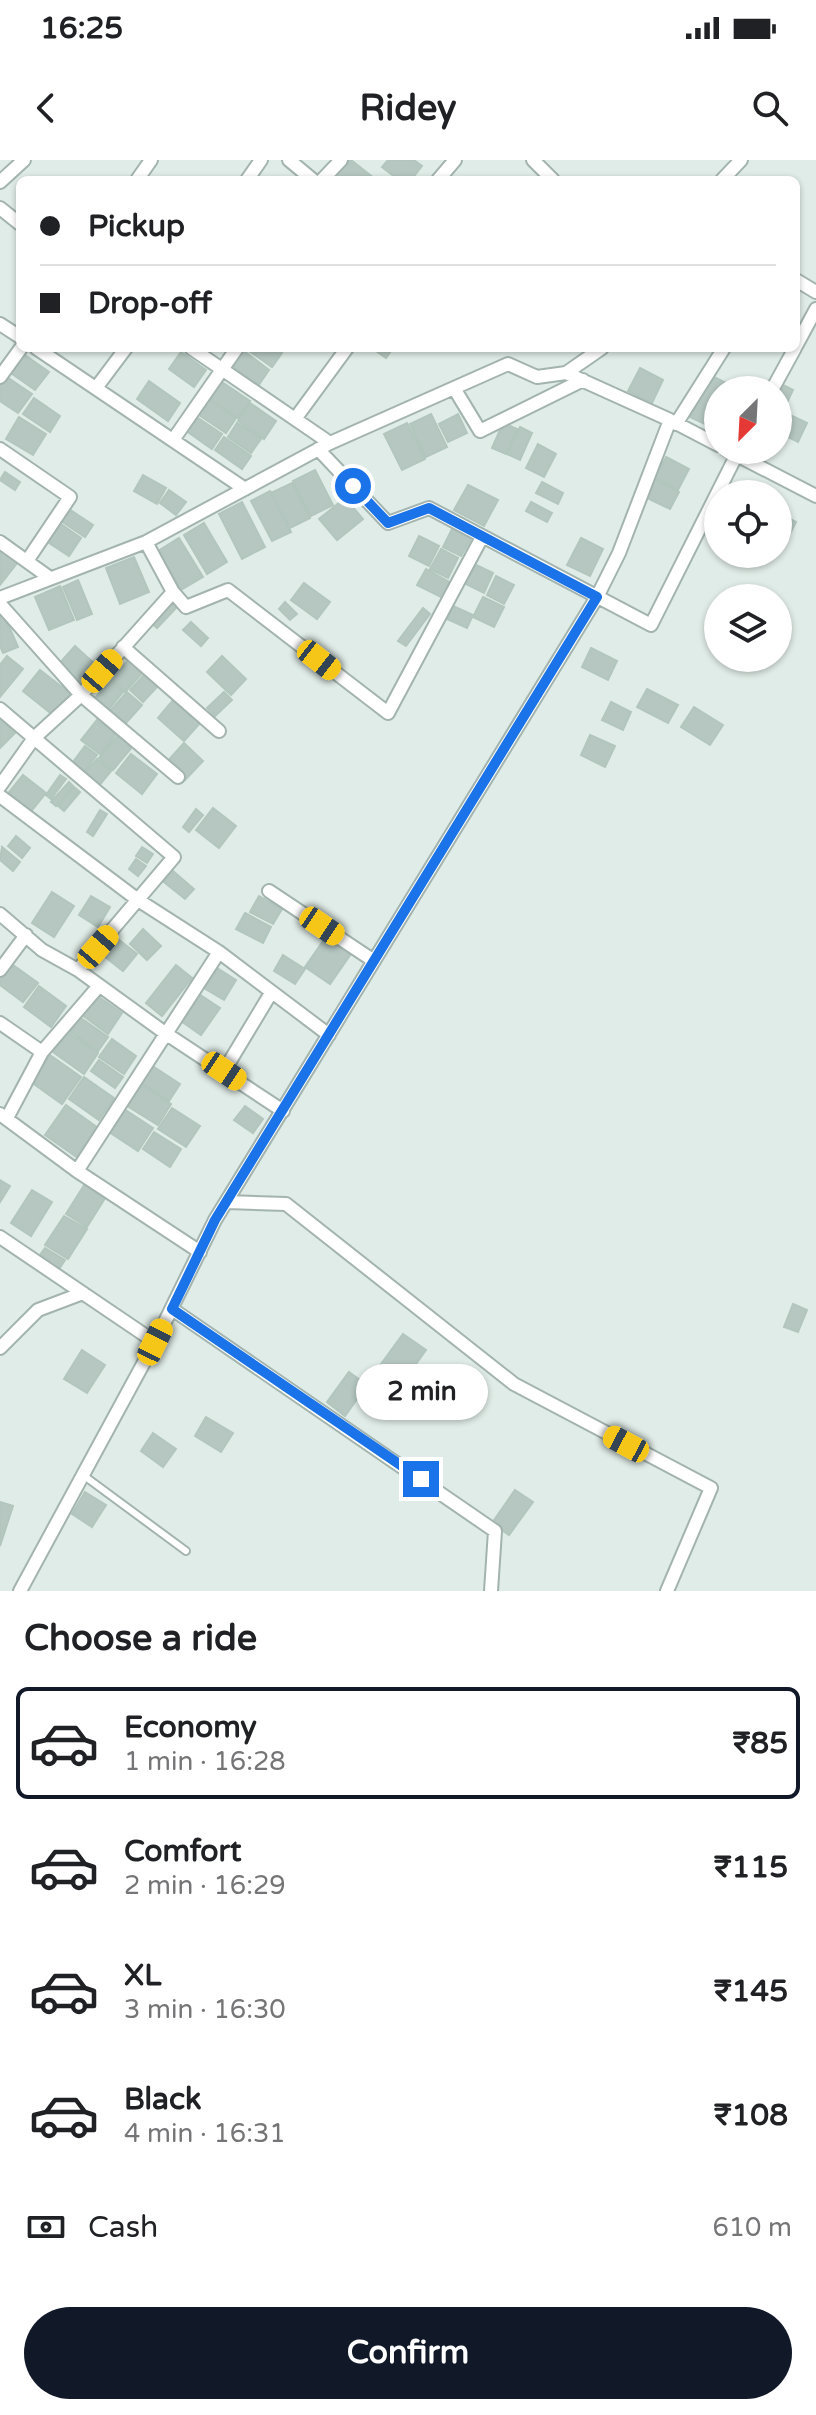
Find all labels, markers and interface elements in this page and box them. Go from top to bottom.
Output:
text: 16:25 [40,10,123,47]
icon: back [24,86,68,130]
icon: search [748,86,792,130]
text: Ridey [360,87,456,130]
text: Pickup [88,208,185,245]
text: Drop-off [88,285,212,322]
north arrow [704,376,792,464]
map controls [704,376,792,672]
route start [335,468,371,504]
button: locate [704,480,792,568]
button: layers [704,584,792,672]
car [293,636,345,684]
car [77,645,127,697]
car [295,903,349,949]
car [73,921,123,973]
car [197,1048,251,1094]
car [134,1315,176,1369]
callout: 2 min [355,1363,487,1419]
text: 2 min [387,1376,457,1407]
car [599,1422,653,1466]
route end [403,1461,439,1497]
text: Choose a ride [24,1617,257,1660]
icon: car [28,1707,100,1779]
text: Economy [124,1709,257,1746]
text: ₹85 [733,1725,788,1762]
text: 1 min · 16:28 [124,1746,286,1777]
icon: car [28,1831,100,1903]
text: Comfort [124,1833,242,1870]
text: ₹115 [714,1849,788,1886]
text: 2 min · 16:29 [124,1870,286,1901]
icon: car [28,1955,100,2027]
text: XL [124,1957,161,1994]
text: ₹145 [714,1973,788,2010]
text: 3 min · 16:30 [124,1994,286,2025]
icon: car [28,2079,100,2151]
text: Black [124,2081,201,2118]
text: ₹108 [714,2097,788,2134]
text: 4 min · 16:31 [124,2118,286,2149]
icon: cash [24,2205,68,2249]
text: Cash [88,2209,158,2246]
text: 610 m [712,2212,792,2243]
button: Confirm [24,2307,792,2399]

